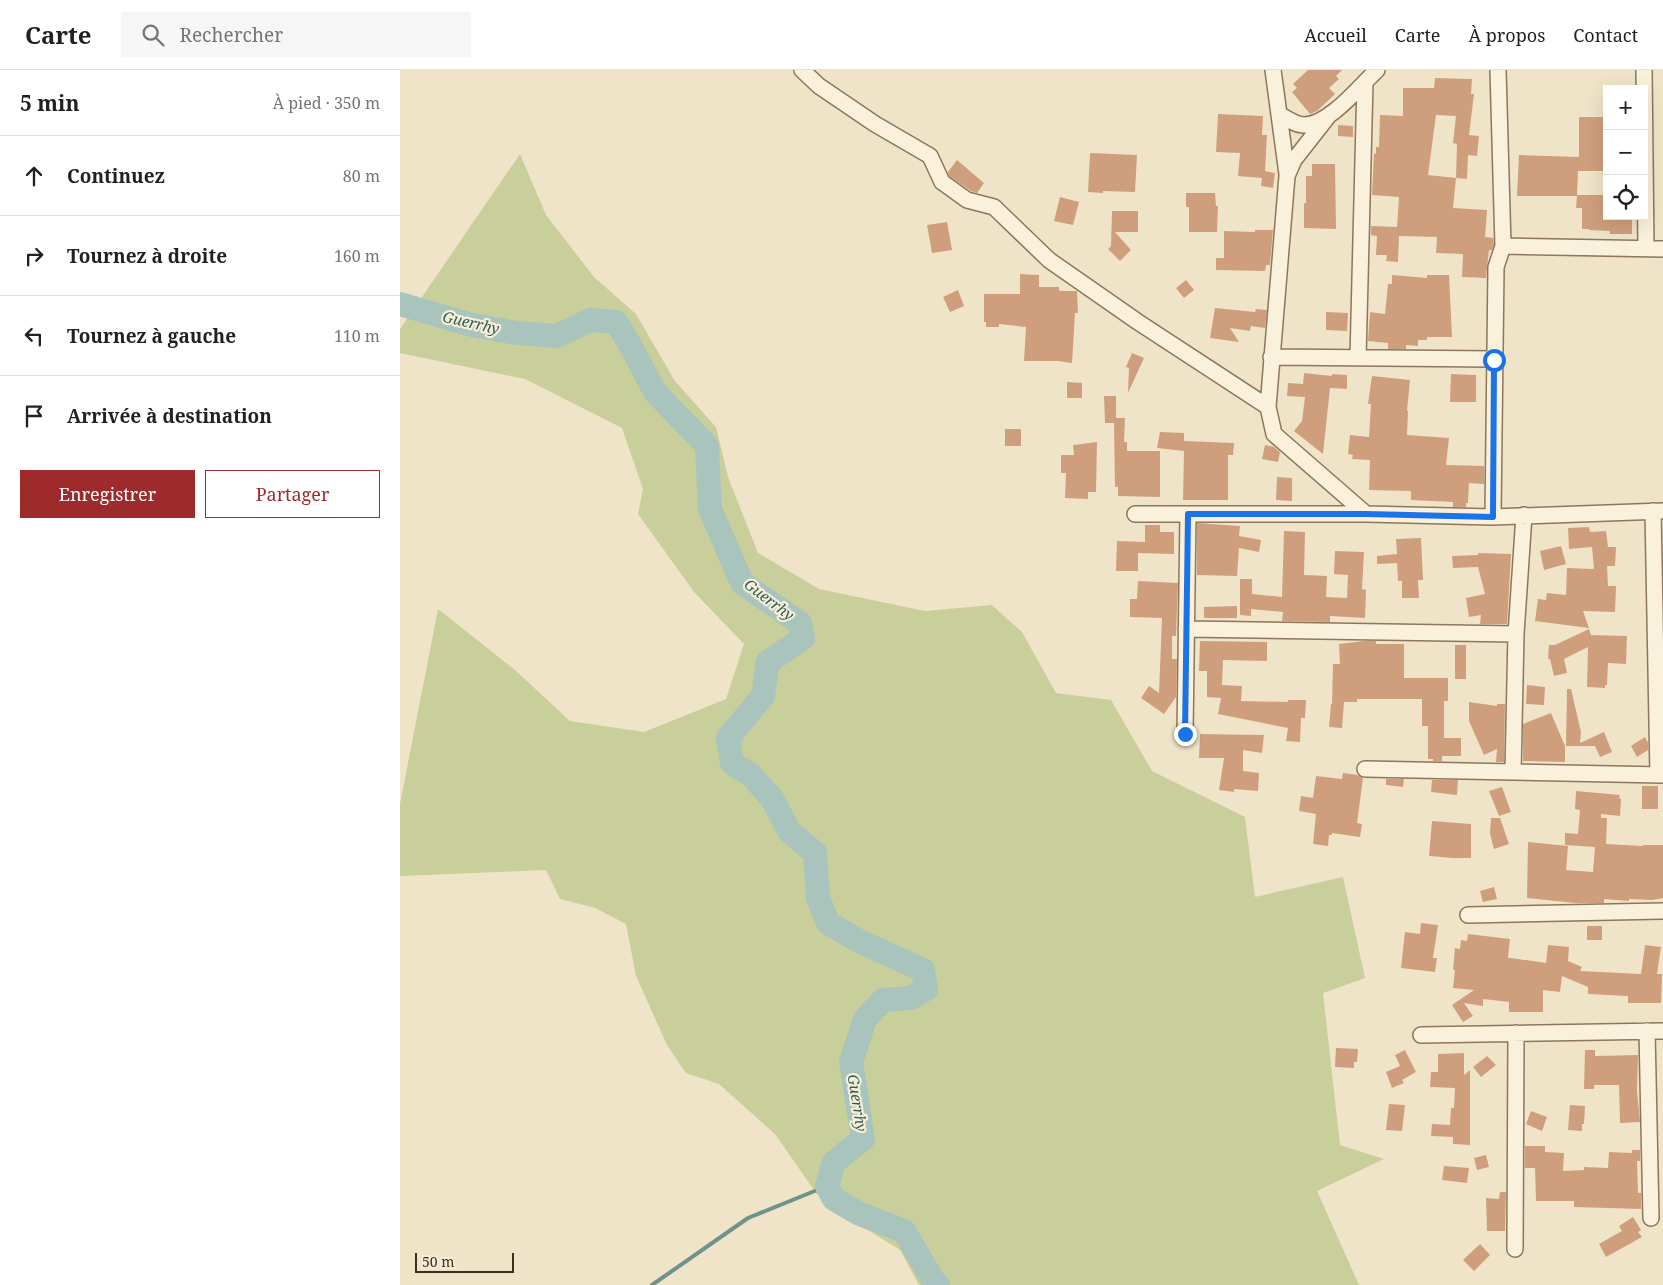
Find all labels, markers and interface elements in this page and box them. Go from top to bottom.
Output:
search box [121,12,471,57]
text: Carte [25,18,91,51]
icon: search [139,21,167,49]
text: Rechercher [179,22,283,48]
text: Accueil [1304,23,1367,47]
text: Carte [1395,23,1440,47]
text: À propos [1468,23,1545,47]
text: Contact [1573,23,1638,47]
map controls [1603,85,1648,220]
button: + [1603,85,1648,130]
text: 5 min [20,89,79,117]
text: À pied · 350 m [273,92,380,114]
button: − [1603,130,1648,175]
icon: ahead [20,162,48,190]
text: Continuez [67,163,165,189]
text: 80 m [343,165,380,187]
button: locate [1603,175,1648,220]
icon: right [20,242,48,270]
text: Tournez à droite [67,243,227,269]
text: 160 m [334,245,380,267]
water label: Guerrhy [441,306,502,338]
icon: left [20,322,48,350]
text: Tournez à gauche [67,323,236,349]
text: 110 m [334,325,380,347]
route start [1483,349,1506,372]
icon: arrive [20,402,48,430]
text: Arrivée à destination [67,403,272,429]
button: Enregistrer [20,470,195,518]
button: Partager [205,470,380,518]
water label: Guerrhy [741,574,799,625]
route end [1174,723,1197,746]
water label: Guerrhy [844,1073,872,1133]
scale bar [415,1250,514,1273]
text: 50 m [422,1252,455,1271]

